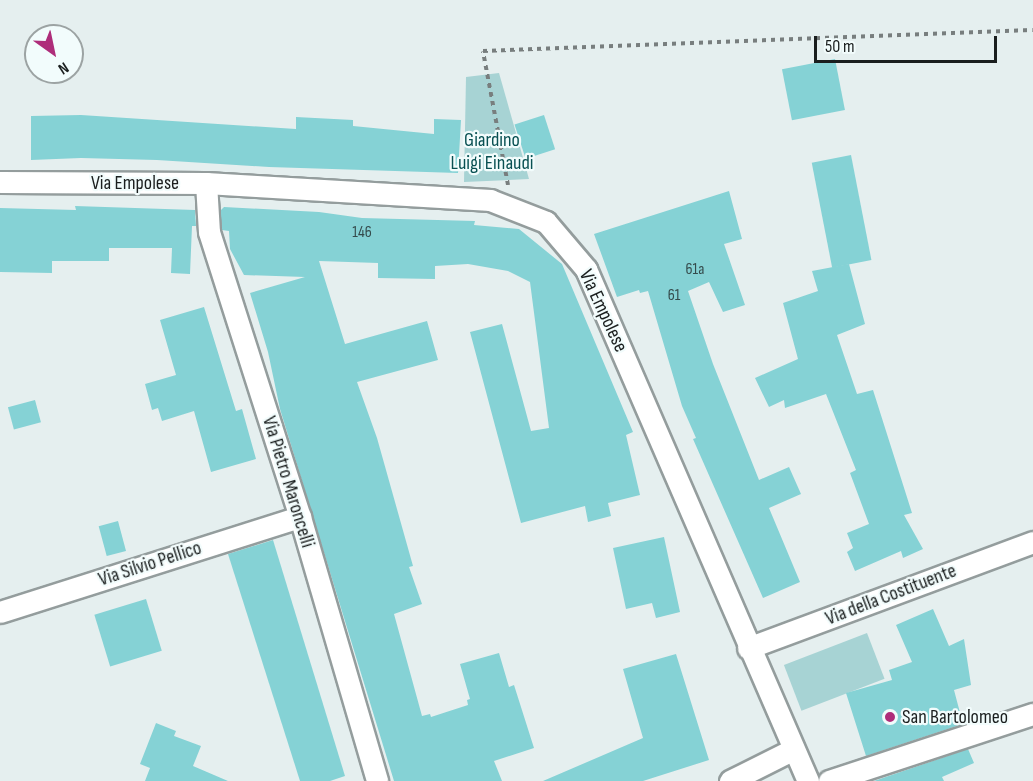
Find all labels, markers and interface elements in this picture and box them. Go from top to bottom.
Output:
north arrow [24,24,84,84]
scale bar [817,24,1000,62]
text: 50 m [825,36,855,57]
text: N [54,58,72,78]
park label: Giardino Luigi Einaudi [451,129,533,176]
street label: Via Empolese [91,171,179,195]
house number: 146 [352,223,372,243]
house number: 61a [686,260,704,280]
street label: Via Empolese [573,266,633,356]
house number: 61 [668,286,680,306]
street label: Via Pietro Maroncelli [257,413,319,551]
street label: Via Silvio Pellico [95,536,205,592]
street label: Via della Costituente [822,559,960,631]
place label: San Bartolomeo [902,705,1008,729]
marker: San Bartolomeo [883,710,897,724]

